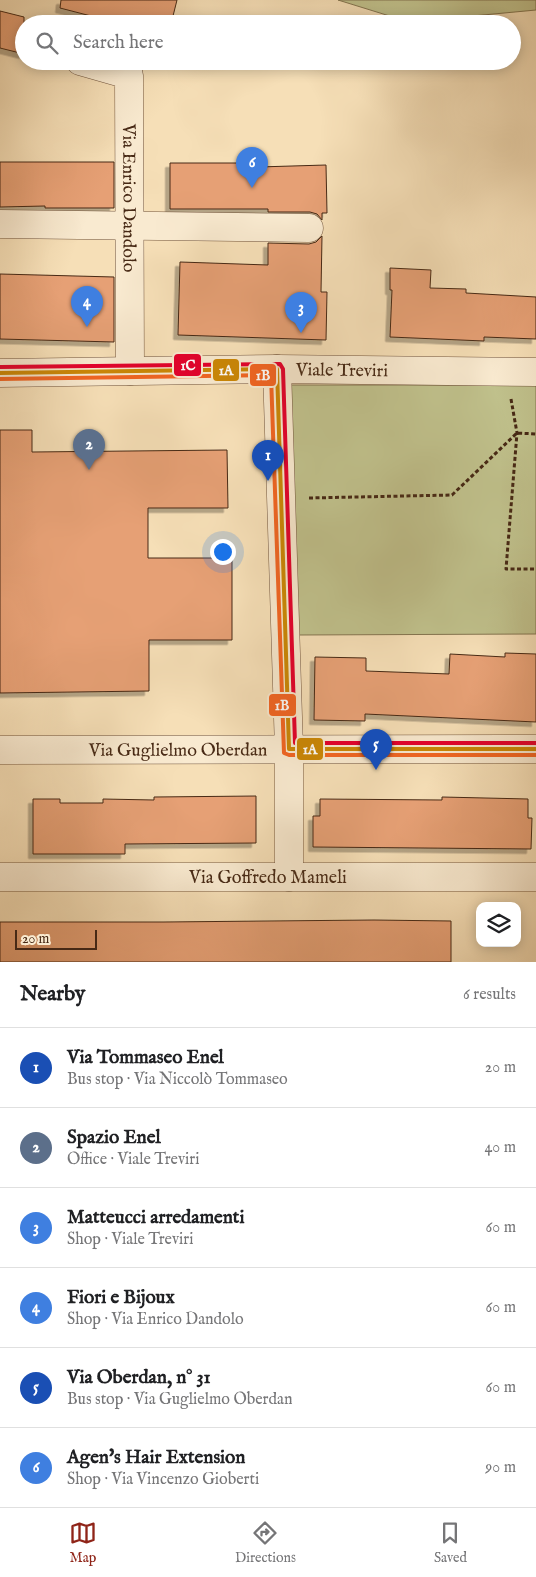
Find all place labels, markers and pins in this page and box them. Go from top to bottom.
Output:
pin: 6 [236,147,268,188]
pin: 4 [71,286,103,327]
pin: 3 [285,292,317,333]
pin: 2 [73,429,105,470]
pin: 1 [252,440,284,481]
pin: 5 [360,729,392,770]

